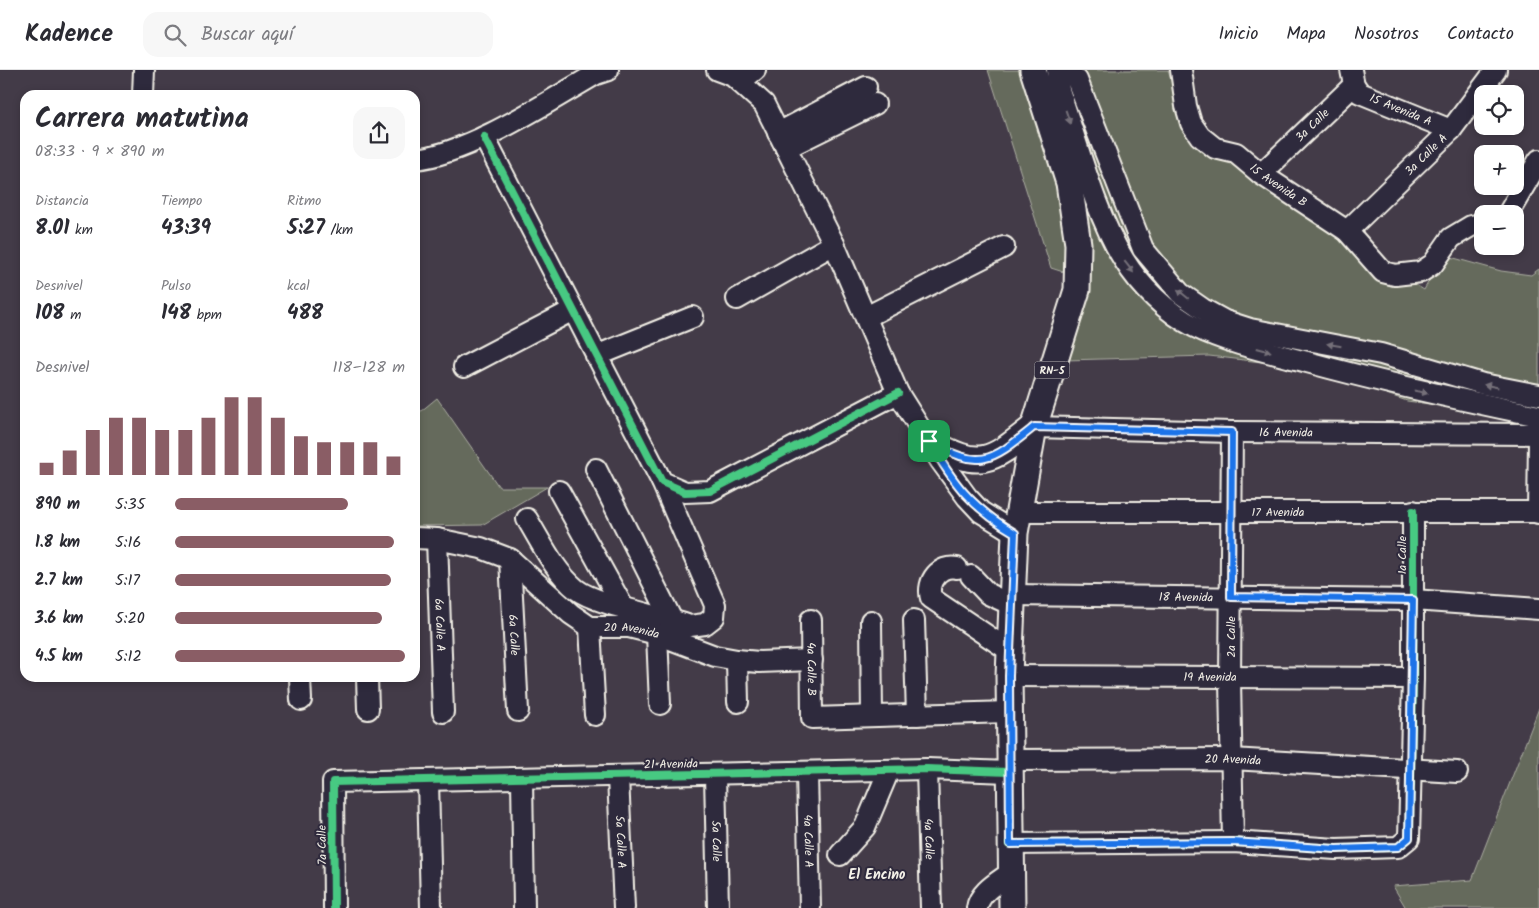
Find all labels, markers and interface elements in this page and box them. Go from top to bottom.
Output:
search box [143,12,493,57]
text: Kadence [25,15,113,54]
text: Buscar aquí [201,20,293,50]
text: Inicio [1218,20,1258,49]
text: Mapa [1286,20,1326,49]
text: Nosotros [1354,20,1419,49]
text: Contacto [1447,20,1514,49]
icon: search [161,21,189,49]
map controls [1474,85,1524,255]
button: locate [1474,85,1524,135]
street label: 15 Avenida A [1366,89,1435,131]
text: Carrera matutina [35,97,249,142]
street label: 3a Calle [1291,104,1335,146]
button: share [353,107,405,159]
one-way arrow [1064,110,1072,125]
street label: 3a Calle A [1400,129,1452,180]
text: 08:33 · 9 × 890 m [35,139,165,164]
button: + [1474,145,1524,195]
street label: 15 Avenida B [1245,159,1311,212]
text: Distancia [35,190,89,212]
text: Tiempo [161,190,202,212]
text: Ritmo [287,190,321,212]
button: − [1474,205,1524,255]
text: 8.01 [35,212,69,245]
text: 43:39 [161,212,211,245]
text: 5:27 [287,212,325,245]
text: km [69,219,93,241]
text: /km [325,219,353,241]
one-way arrow [1124,260,1135,273]
text: Desnivel [35,275,83,297]
text: Pulso [161,275,191,297]
text: kcal [287,275,310,297]
one-way arrow [1176,288,1189,299]
text: 108 [35,297,65,330]
text: 148 [161,297,191,330]
text: 488 [287,297,323,330]
text: m [65,304,81,326]
text: bpm [191,304,222,326]
one-way arrow [1326,341,1342,349]
one-way arrow [1256,347,1271,355]
text: Desnivel [35,355,90,380]
text: 118–128 m [332,355,405,380]
road number: RN-5 [1034,362,1070,378]
one-way arrow [1483,382,1499,390]
one-way arrow [1413,388,1428,396]
pin [908,420,950,462]
street label: 16 Avenida [1259,423,1313,443]
icon: arrive [915,427,943,455]
text: 890 m [35,492,80,517]
text: 5:35 [115,492,145,517]
street label: 17 Avenida [1252,503,1305,522]
text: 1.8 km [35,530,80,555]
text: 5:16 [115,530,141,555]
street label: 1a Calle [1393,535,1412,574]
text: 2.7 km [35,568,83,593]
text: 5:17 [115,568,140,593]
street label: 18 Avenida [1159,588,1214,608]
street label: 6a Calle A [429,598,450,652]
text: 3.6 km [35,606,83,631]
text: 5:20 [115,606,145,631]
street label: 6a Calle [503,614,524,657]
street label: 2a Calle [1222,616,1241,658]
street label: 20 Avenida [604,618,662,644]
street label: 4a Calle B [801,642,821,696]
text: 4.5 km [35,644,83,669]
text: 5:12 [115,644,142,669]
street label: 19 Avenida [1183,668,1237,687]
street label: 20 Avenida [1205,750,1262,771]
street label: 21 Avenida [644,755,699,774]
street label: 4a Calle A [798,814,818,868]
street label: 5a Calle A [610,815,631,869]
street label: 4a Calle [918,818,939,860]
street label: 5a Calle [706,820,726,862]
street label: 7a Calle [313,824,332,865]
district label: El Encino [849,864,906,886]

